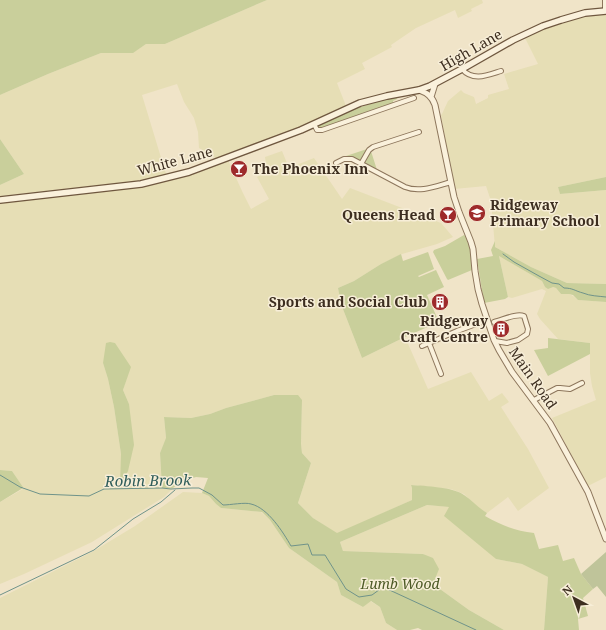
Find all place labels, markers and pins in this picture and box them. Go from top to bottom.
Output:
bar icon: The Phoenix Inn [229,159,249,179]
place label: The Phoenix Inn [252,159,368,178]
place label: Ridgeway Primary School [490,195,599,230]
school or university icon: Ridgeway Primary School [467,203,487,223]
place label: Queens Head [342,205,435,224]
bar icon: Queens Head [438,205,458,225]
place label: Sports and Social Club [269,292,427,311]
building icon: Sports and Social Club [430,292,450,312]
place label: Ridgeway Craft Centre [400,311,489,346]
building icon: Ridgeway Craft Centre [491,319,511,339]

